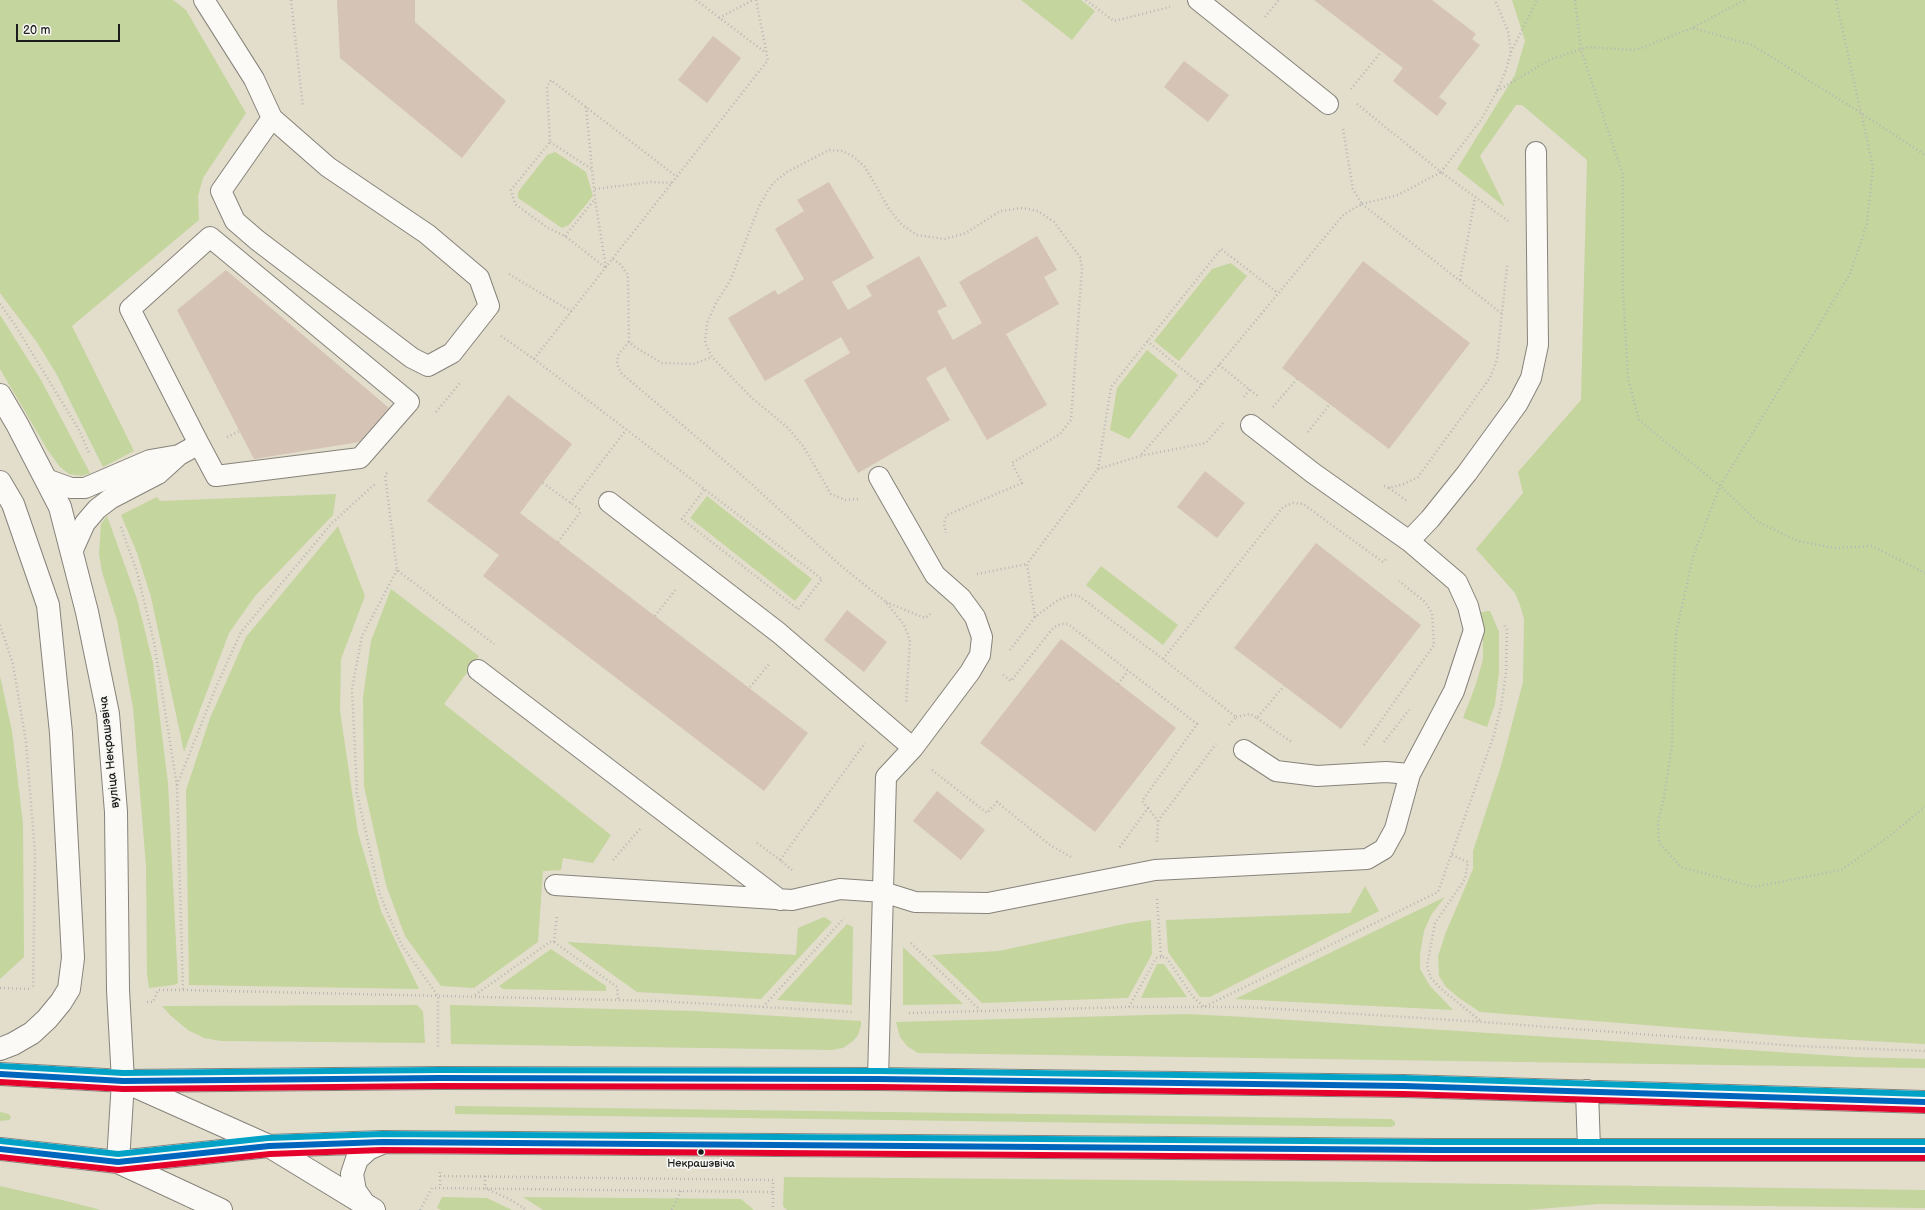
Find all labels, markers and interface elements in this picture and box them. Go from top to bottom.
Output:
scale bar [18,16,122,42]
text: 20 m [23,23,50,38]
street label: вуліца Некрашэвіча [97,695,123,809]
marker: Некрашэвіча [696,1147,706,1157]
place label: Некрашэвіча [667,1157,735,1171]

